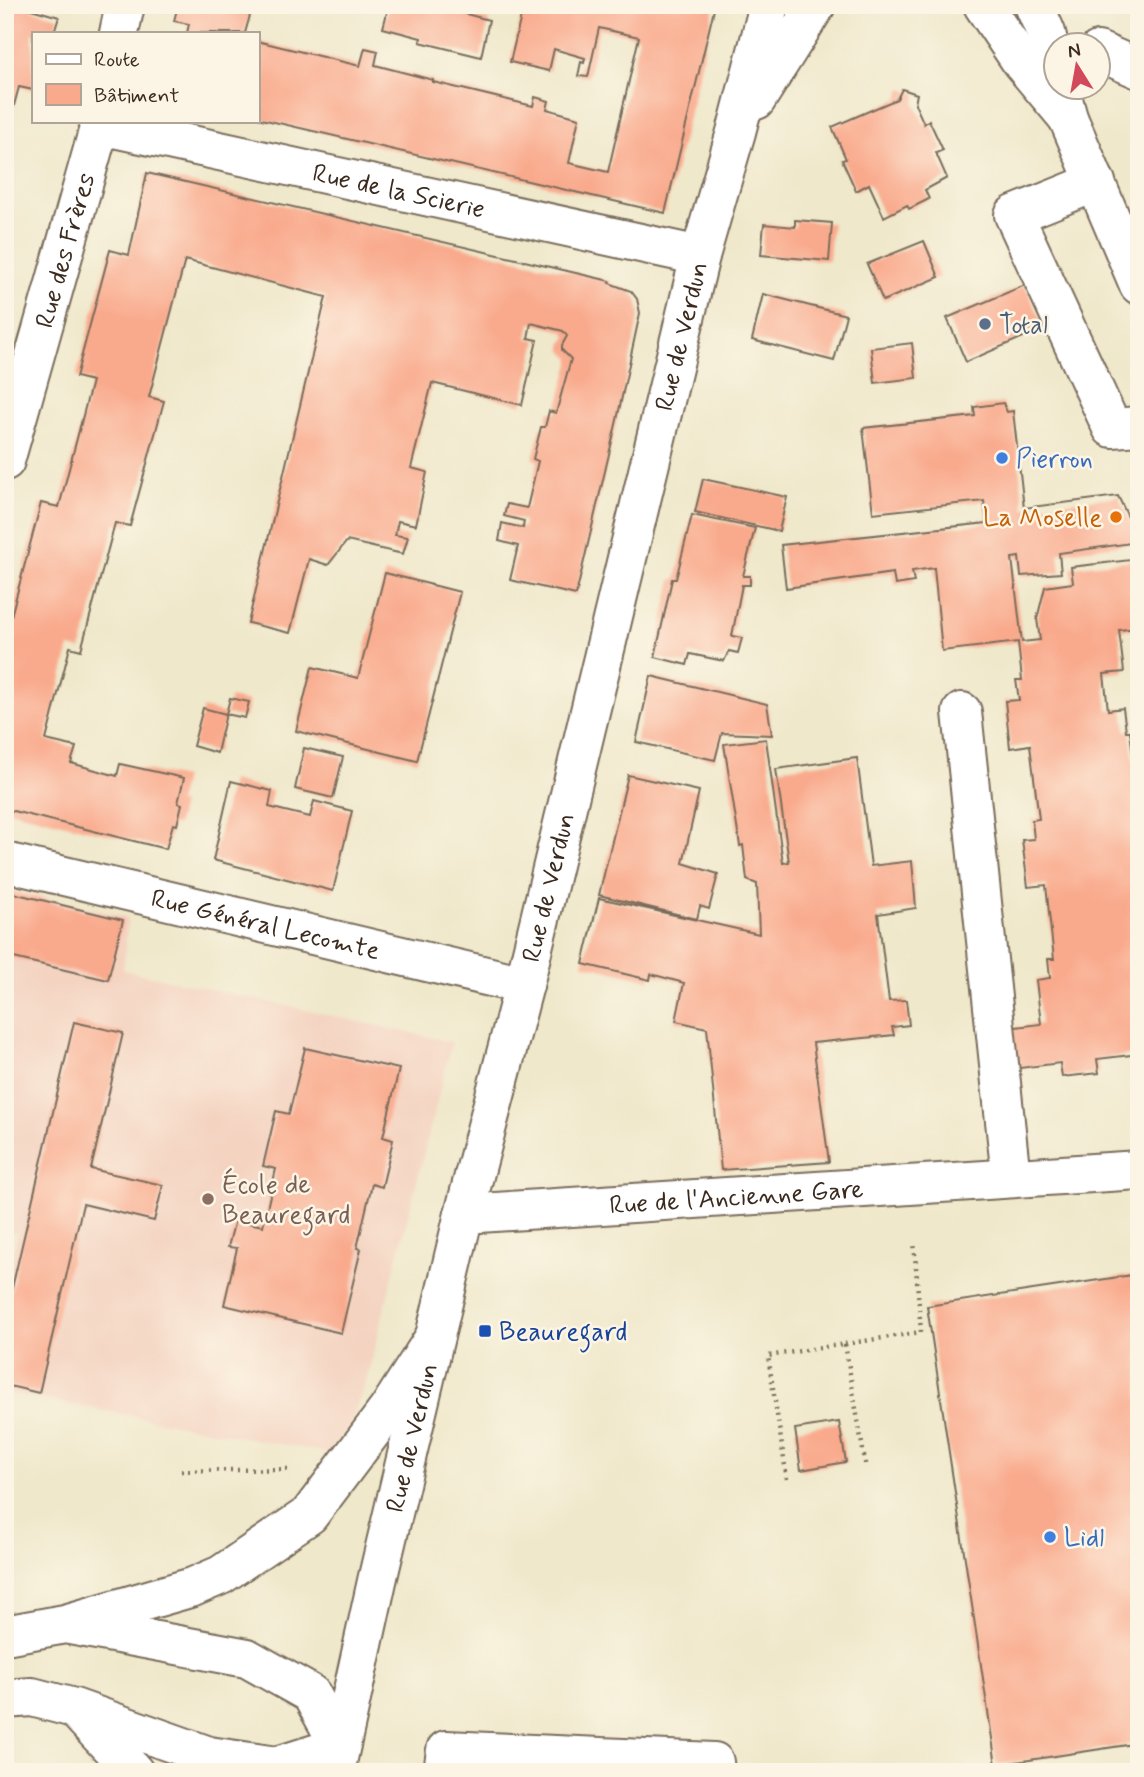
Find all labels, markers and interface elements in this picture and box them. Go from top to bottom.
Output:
legend [32,32,259,122]
north arrow [1042,32,1112,102]
text: N [1065,37,1083,64]
text: Route [94,46,140,74]
text: Bâtiment [94,82,179,110]
street label: Rue de la Scierie [309,157,488,228]
street label: Rue des Frères [28,169,104,332]
street label: Rue de Verdun [648,258,717,415]
place label: Total [999,309,1048,343]
marker: Total [977,316,993,332]
place label: Pierron [1016,443,1093,477]
marker: Pierron [994,450,1010,466]
place label: La Moselle [983,502,1102,536]
marker: La Moselle [1108,509,1124,525]
street label: Rue de Verdun [515,810,584,966]
street label: Rue Général Lecomte [148,882,383,969]
place label: École de Beauregard [222,1167,350,1236]
street label: Rue de l'Ancienne Gare [608,1173,865,1223]
marker: École de Beauregard [200,1191,216,1207]
place label: Beauregard [499,1316,627,1353]
marker: Beauregard [477,1323,493,1339]
street label: Rue de Verdun [379,1360,447,1516]
place label: Lidl [1064,1522,1104,1556]
marker: Lidl [1042,1529,1058,1545]

